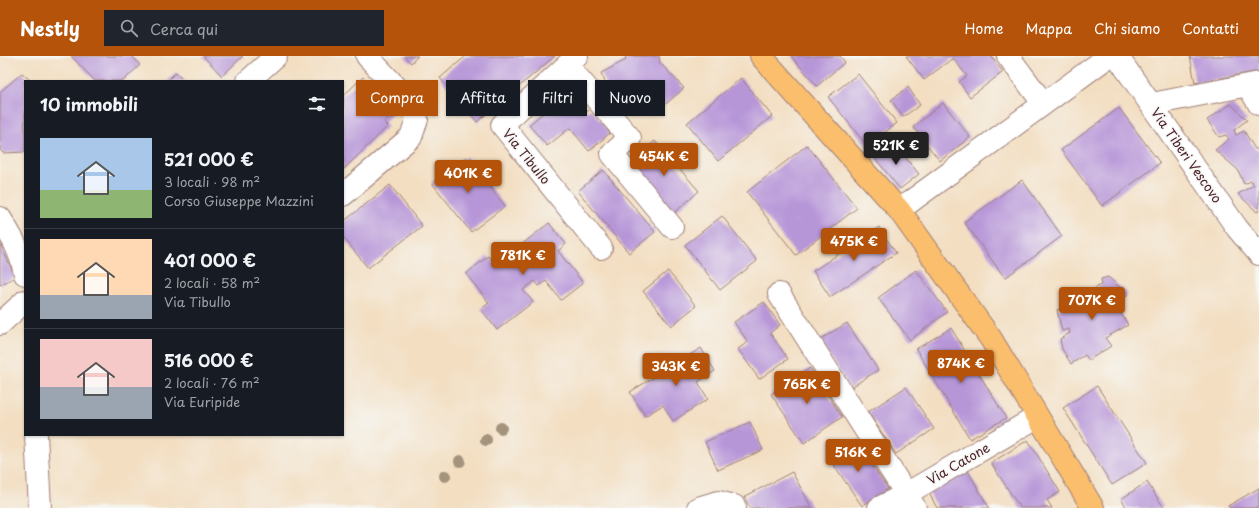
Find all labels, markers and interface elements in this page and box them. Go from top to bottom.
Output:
search box [104,10,384,46]
text: Nestly [20,14,80,42]
icon: search [118,17,140,39]
text: Cerca qui [150,17,218,40]
text: Home [965,18,1003,39]
text: Mappa [1025,18,1072,39]
text: Chi siamo [1094,18,1160,39]
text: Contatti [1182,18,1239,39]
chip: Compra [356,80,438,116]
chip: Affitta [446,80,520,116]
chip: Filtri [528,80,587,116]
chip: Nuovo [595,80,665,116]
text: 10 immobili [40,91,138,117]
icon: filters [306,93,328,115]
street label: Via Tiberi Vescovo [1147,103,1227,207]
street label: Via Tibullo [499,124,555,188]
pin: 521K € [863,132,929,166]
text: 521K € [873,135,919,154]
pin: 454K € [631,143,697,177]
text: 521 000 € [164,146,254,172]
text: 454K € [639,146,689,165]
icon: home [72,154,120,202]
pin: 401K € [435,160,501,194]
text: 401K € [444,163,492,182]
text: 3 locali · 98 m² [164,172,260,191]
text: Corso Giuseppe Mazzini [164,191,314,210]
pin: 475K € [821,228,887,262]
text: 475K € [830,231,878,250]
pin: 781K € [490,242,556,276]
text: 781K € [500,245,546,264]
text: 401 000 € [164,247,256,273]
icon: home [72,255,120,303]
text: 2 locali · 58 m² [164,273,260,292]
pin: 707K € [1059,287,1125,321]
text: 707K € [1068,290,1116,309]
text: Via Tibullo [164,292,231,311]
text: 516 000 € [164,347,253,373]
pin: 874K € [928,350,994,384]
pin: 343K € [643,353,709,387]
text: 874K € [937,353,985,372]
icon: home [72,355,120,403]
text: 343K € [652,356,700,375]
pin: 765K € [774,371,840,405]
text: 2 locali · 76 m² [164,373,260,392]
text: 765K € [783,374,831,393]
text: Via Euripide [164,392,240,411]
street label: Via Catone [923,437,993,489]
pin: 516K € [825,439,891,473]
text: 516K € [835,442,881,461]

